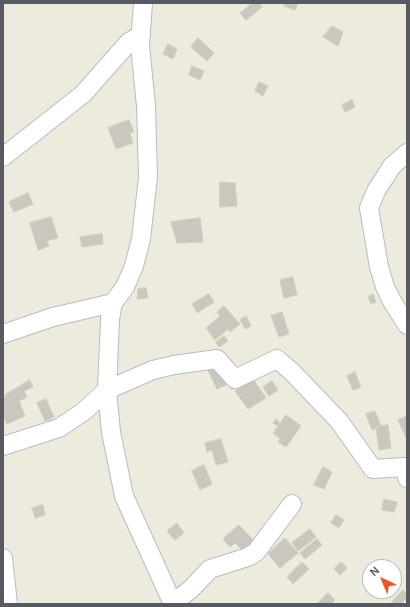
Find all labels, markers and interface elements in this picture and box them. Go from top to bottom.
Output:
north arrow [362,559,402,599]
text: N [367,564,381,578]

